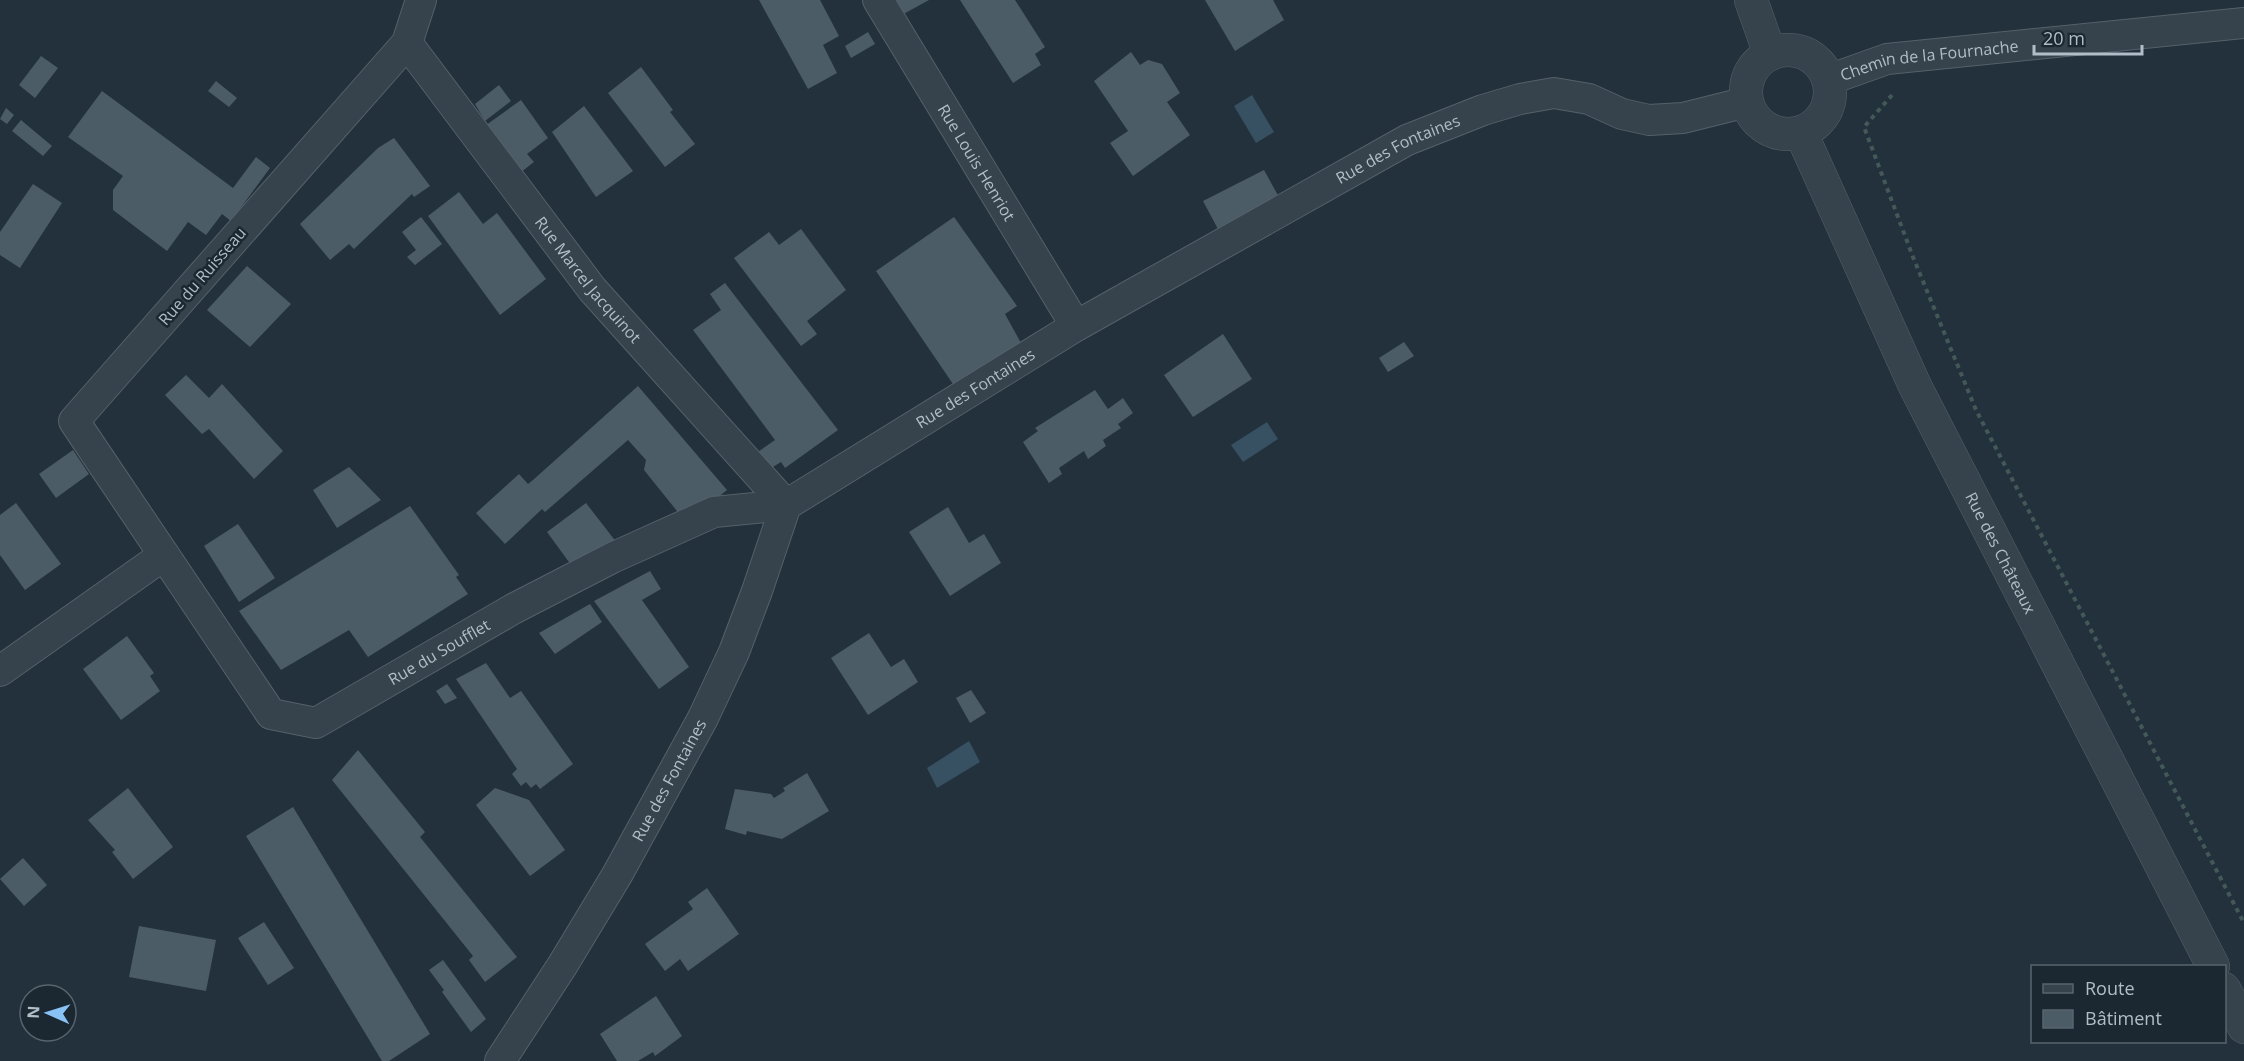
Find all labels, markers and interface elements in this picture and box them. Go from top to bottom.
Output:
scale bar [2034,18,2142,56]
text: 20 m [2043,26,2085,50]
street label: Chemin de la Fournache [1837,35,2019,86]
street label: Rue Louis Henriot [933,100,1021,225]
street label: Rue des Fontaines [1332,109,1463,189]
street label: Rue Marcel Jacquinot [530,212,646,348]
street label: Rue du Ruisseau [153,222,251,330]
street label: Rue des Fontaines [912,343,1039,433]
street label: Rue des Châteaux [1960,488,2041,618]
street label: Rue du Soufflet [384,614,494,690]
street label: Rue des Fontaines [627,715,711,845]
legend [2031,965,2226,1043]
text: Route [2085,976,2135,1000]
north arrow [18,983,78,1043]
text: N [22,1005,44,1019]
text: Bâtiment [2085,1006,2162,1030]

